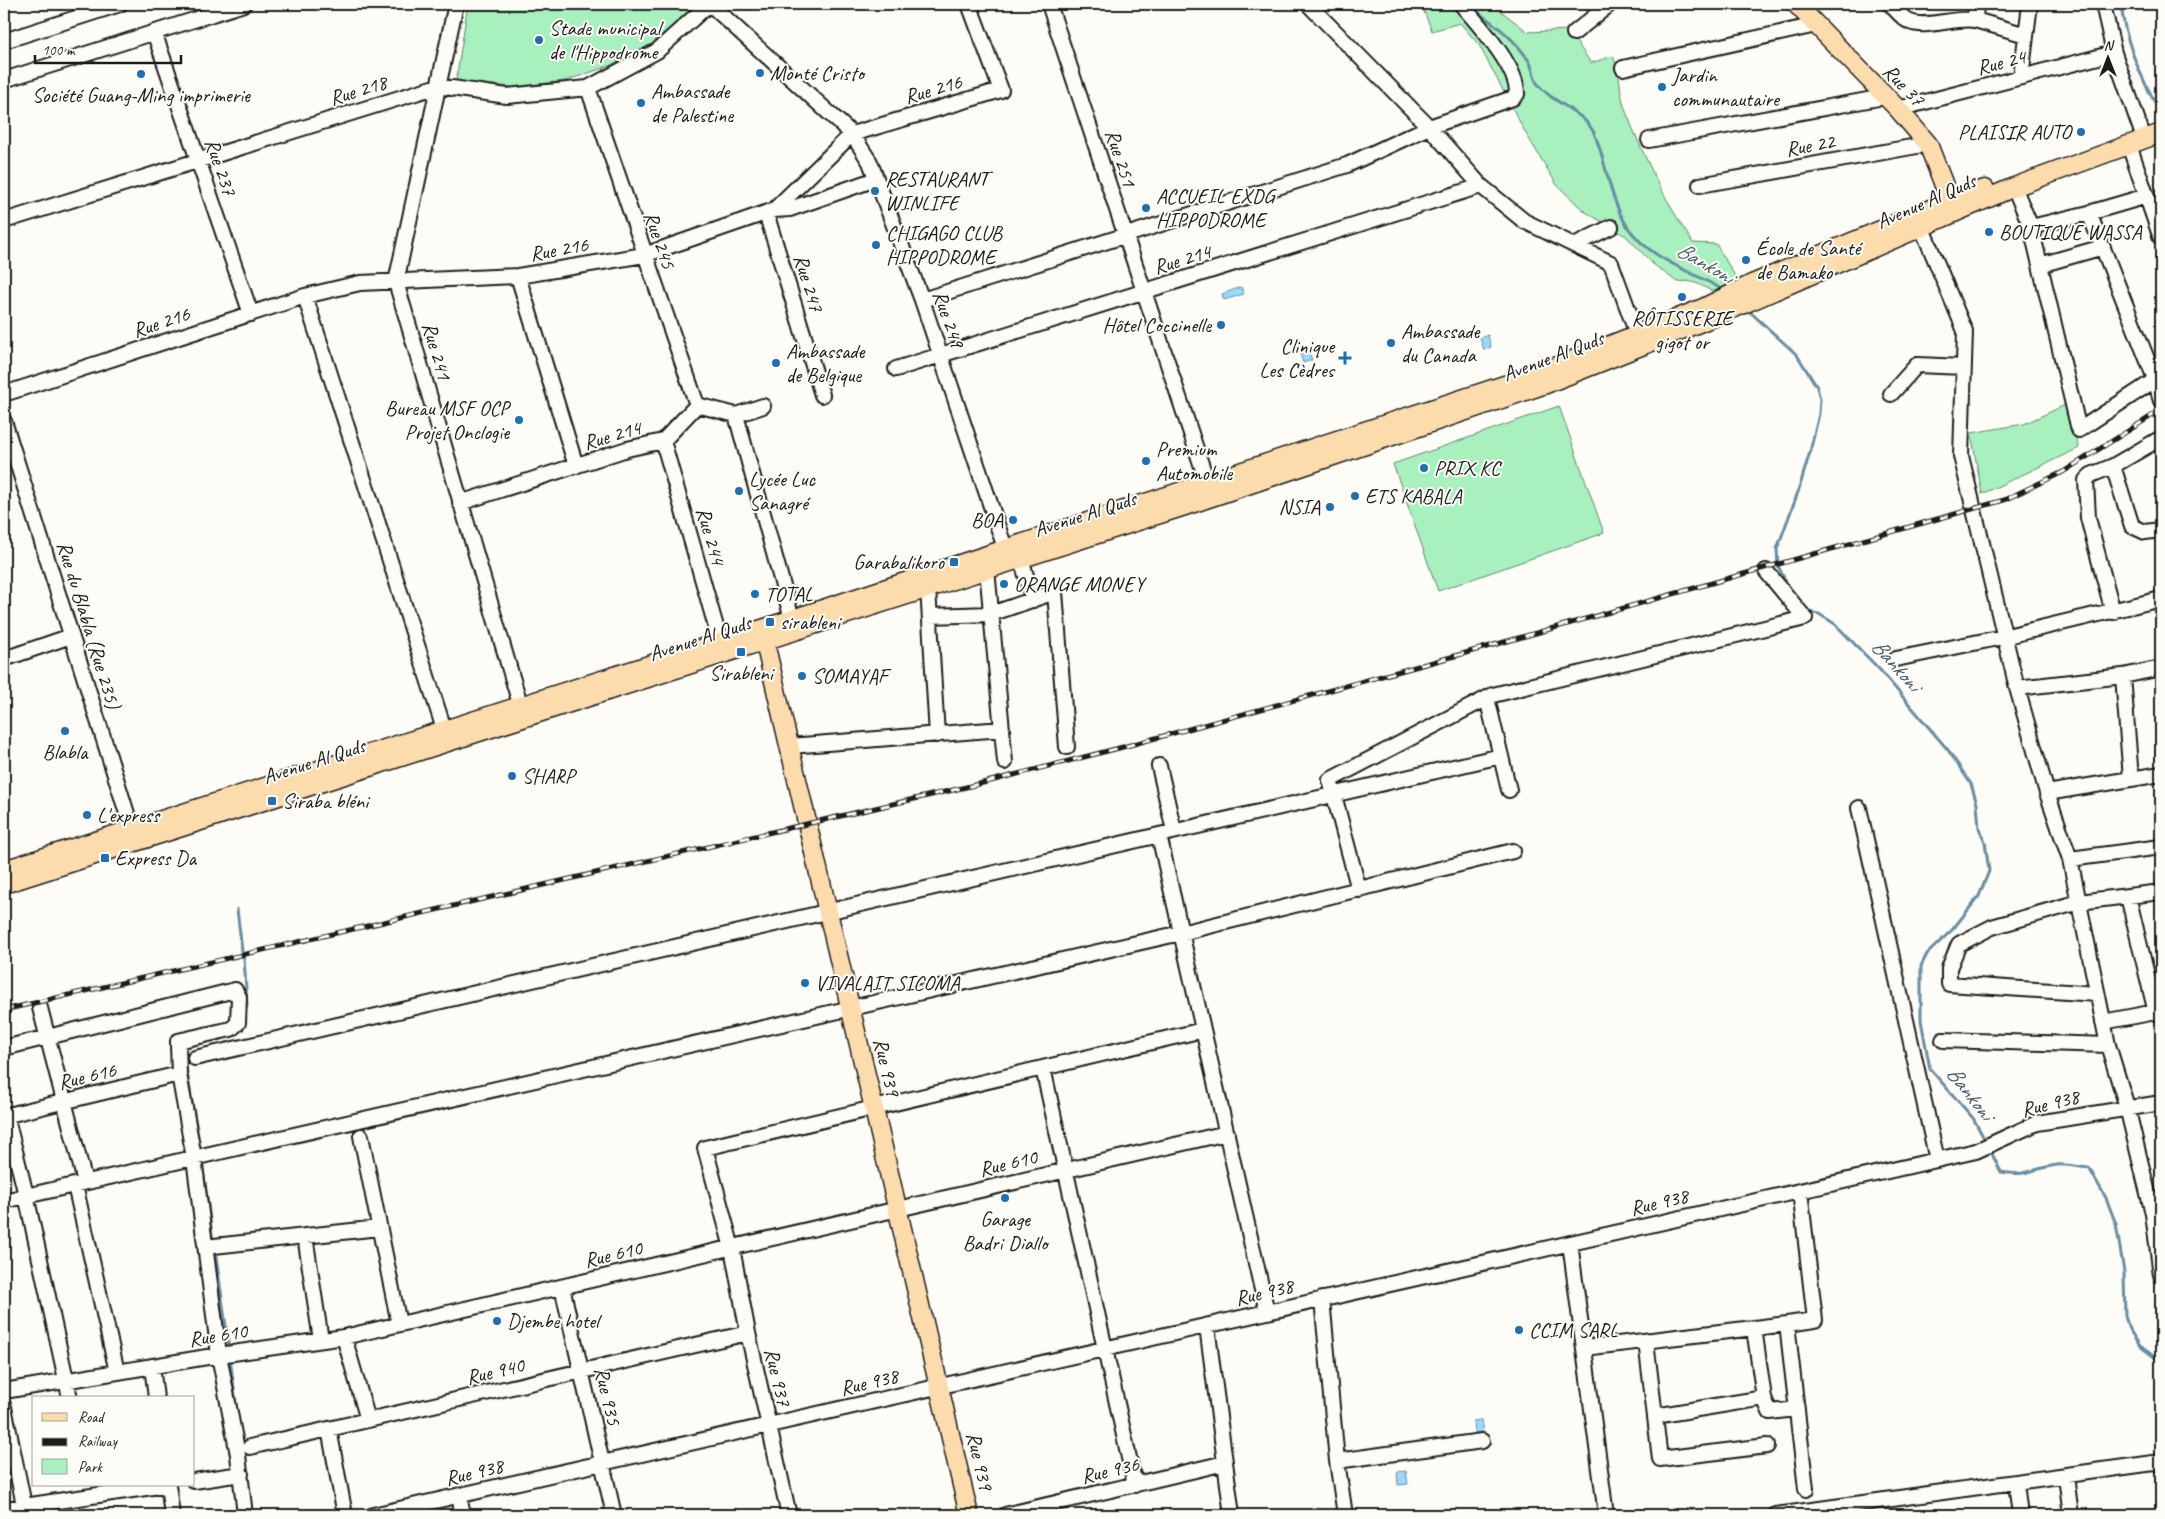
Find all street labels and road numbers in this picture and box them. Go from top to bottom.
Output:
street label: Rue 24 [1974,43,2030,81]
street label: Rue 37 [1878,58,1932,113]
street label: Rue 218 [326,68,392,111]
street label: Rue 216 [901,68,965,110]
street label: Rue 251 [1100,126,1143,191]
street label: Rue 22 [1783,128,1838,162]
street label: Rue 237 [199,135,243,200]
street label: Avenue Al Quds [1872,167,1981,234]
street label: Rue 245 [638,208,682,273]
street label: Rue 216 [528,231,591,267]
street label: Rue 214 [1150,237,1216,280]
street label: Rue 247 [788,251,830,316]
street label: Rue 249 [927,287,971,352]
street label: Rue 216 [129,300,193,343]
street label: Rue 241 [416,319,458,384]
street label: Avenue Al Quds [1499,324,1609,387]
street label: Rue 214 [580,414,646,456]
street label: Avenue Al Quds [1030,485,1141,543]
street label: Rue 244 [690,504,732,570]
street label: Rue du Blabla (Rue 235) [51,538,127,713]
street label: Avenue Al Quds [645,609,756,667]
street label: Avenue Al Quds [259,732,370,790]
street label: Rue 939 [868,1035,907,1100]
street label: Rue 616 [55,1057,119,1095]
street label: Rue 938 [2018,1083,2084,1123]
street label: Rue 610 [976,1143,1041,1182]
street label: Rue 938 [1627,1182,1693,1221]
street label: Rue 610 [581,1234,646,1273]
street label: Rue 938 [1232,1272,1298,1311]
street label: Rue 610 [187,1317,251,1352]
street label: Rue 937 [759,1345,798,1410]
street label: Rue 940 [463,1351,528,1390]
street label: Rue 938 [837,1362,903,1401]
street label: Rue 935 [589,1364,628,1429]
street label: Rue 939 [961,1429,1000,1494]
street label: Rue 936 [1078,1451,1142,1489]
street label: Rue 938 [442,1452,508,1491]

